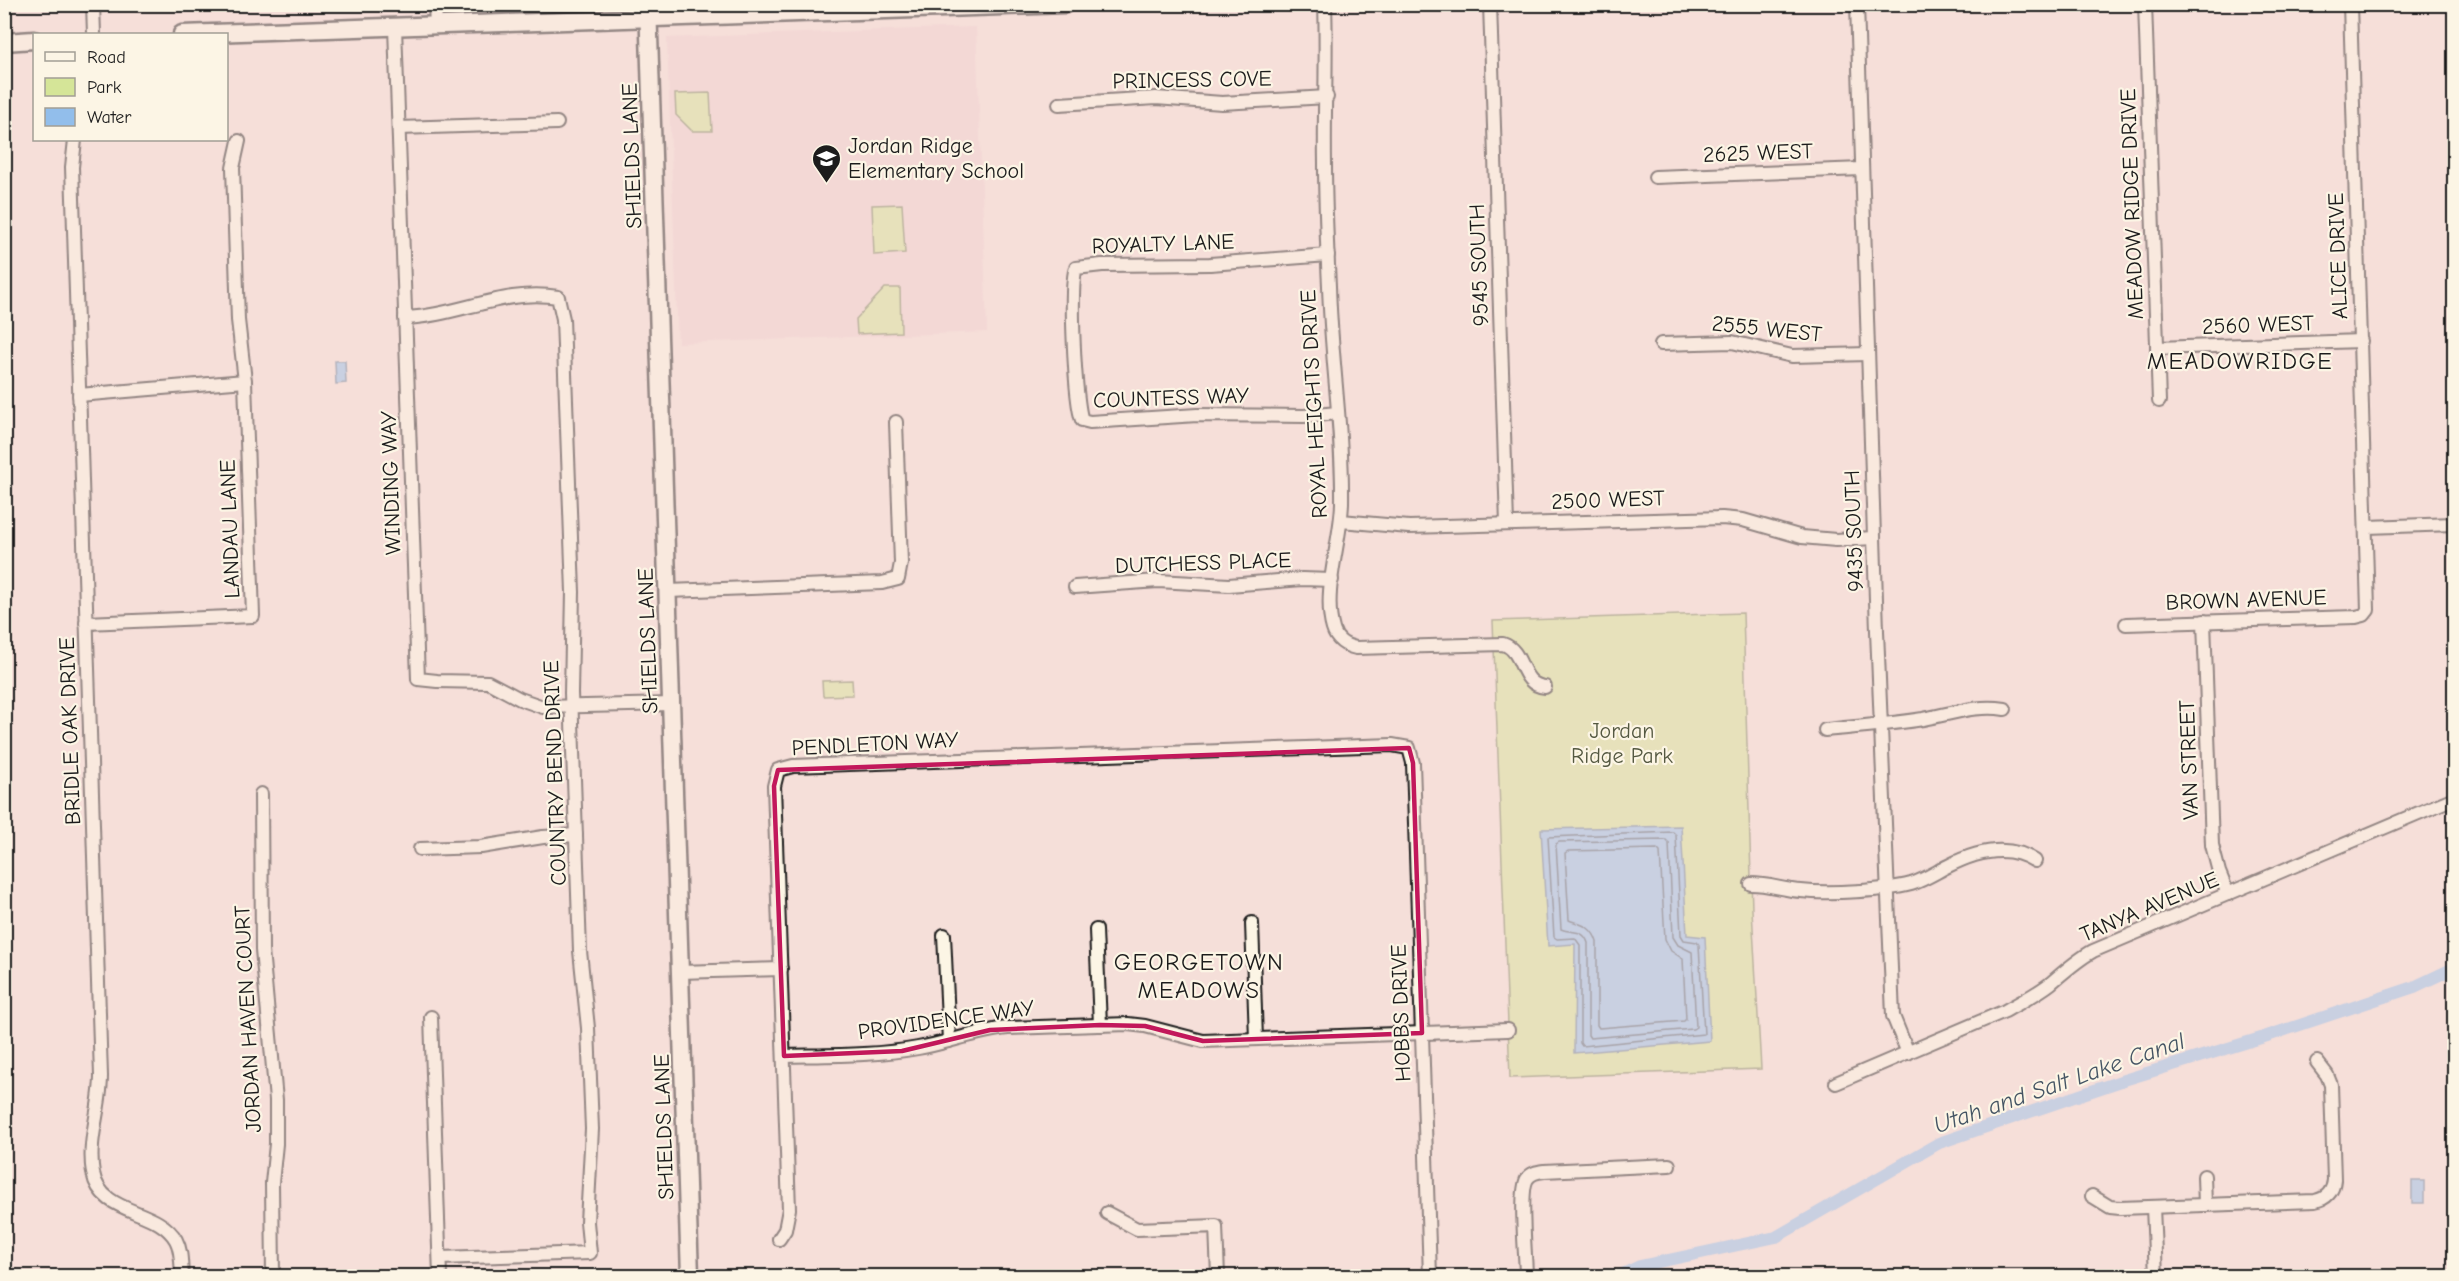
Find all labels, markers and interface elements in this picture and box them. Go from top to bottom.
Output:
legend [33,33,228,141]
text: Road [87,47,126,68]
street label: PRINCESS COVE [1112,66,1272,94]
text: Park [87,77,122,98]
street label: SHIELDS LANE [616,83,648,229]
street label: MEADOW RIDGE DRIVE [2115,88,2149,320]
text: Water [87,107,132,128]
place label: Jordan Ridge Elementary School [848,133,1024,184]
street label: 2625 WEST [1703,138,1814,168]
school or university icon: Jordan Ridge Elementary School [811,142,843,184]
street label: ALICE DRIVE [2323,192,2353,320]
street label: 9545 SOUTH [1464,203,1494,327]
street label: ROYALTY LANE [1091,229,1235,259]
street label: ROYAL HEIGHTS DRIVE [1295,289,1333,519]
street label: 2555 WEST [1711,310,1824,348]
street label: 2560 WEST [2202,310,2315,340]
district label: MEADOWRIDGE [2147,347,2333,375]
street label: COUNTESS WAY [1093,382,1250,414]
street label: WINDING WAY [375,411,407,555]
street label: LANDAU LANE [215,459,245,599]
street label: 9435 SOUTH [1839,470,1869,592]
street label: 2500 WEST [1551,485,1666,515]
street label: DUTCHESS PLACE [1114,547,1292,579]
street label: SHIELDS LANE [632,568,664,714]
street label: BROWN AVENUE [2165,584,2327,616]
street label: BRIDLE OAK DRIVE [54,637,86,825]
street label: COUNTRY BEND DRIVE [538,660,572,886]
street label: VAN STREET [2174,699,2204,820]
park label: Jordan Ridge Park [1571,718,1673,769]
street label: PENDLETON WAY [791,727,959,761]
street label: TANYA AVENUE [2076,866,2223,948]
street label: JORDAN HAVEN COURT [229,904,267,1133]
street label: HOBBS DRIVE [1386,944,1416,1082]
district label: GEORGETOWN MEADOWS [1114,948,1284,1004]
street label: PROVIDENCE WAY [856,995,1036,1045]
water label: Utah and Salt Lake Canal [1930,1027,2189,1139]
street label: SHIELDS LANE [648,1054,680,1200]

